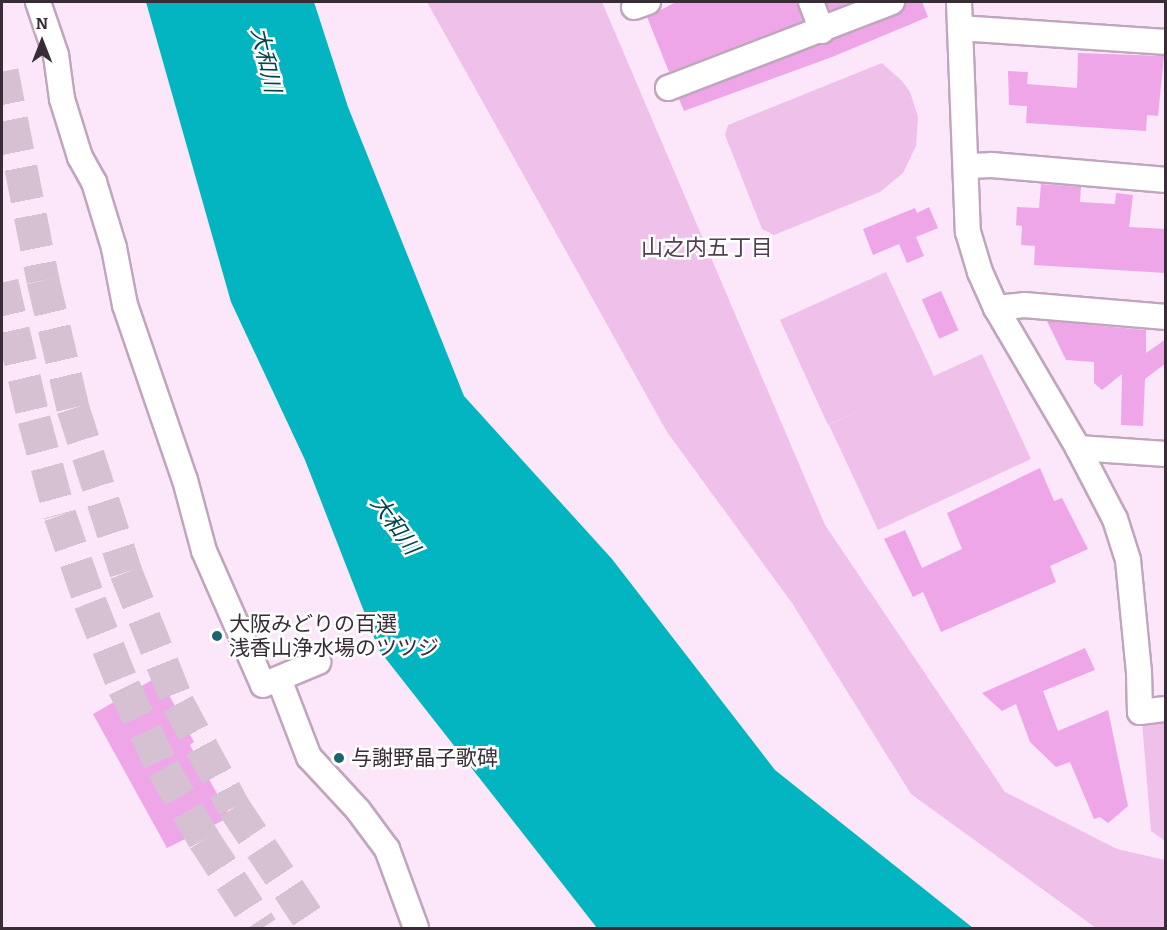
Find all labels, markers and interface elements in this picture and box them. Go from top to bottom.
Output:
north arrow [12,12,72,72]
text: N [36,14,48,33]
water label: 大和川 [246,25,286,95]
district label: 山之内五丁目 [641,235,773,261]
water label: 大和川 [365,491,425,559]
place label: 大阪みどりの百選 浅香山浄水場のツツジ [229,611,439,661]
marker: 大阪みどりの百選 浅香山浄水場のツツジ [210,629,224,643]
place label: 与謝野晶子歌碑 [351,745,498,771]
marker: 与謝野晶子歌碑 [332,751,346,765]

